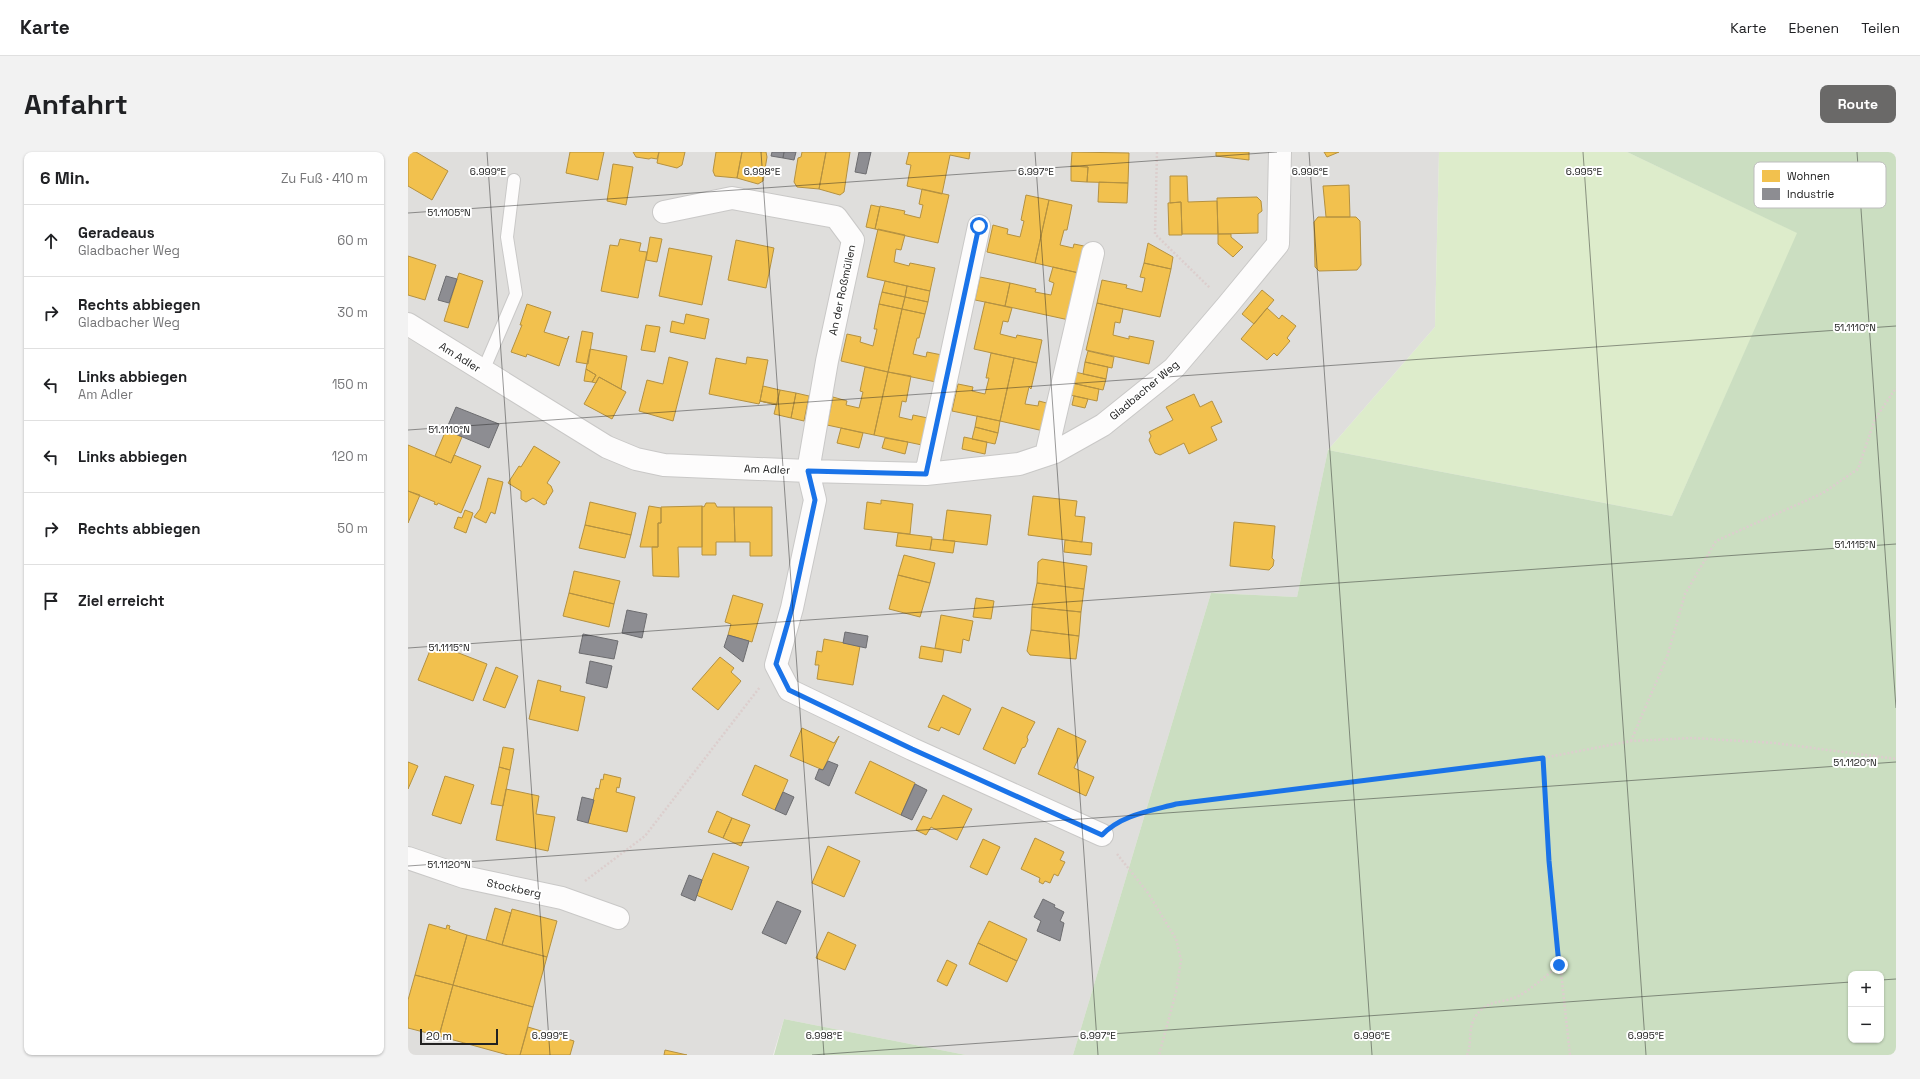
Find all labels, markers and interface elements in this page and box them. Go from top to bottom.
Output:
text: Karte [20,15,70,40]
text: Karte [1730,19,1767,37]
text: Ebenen [1789,19,1839,37]
text: Teilen [1861,19,1900,37]
button: Route [1820,85,1896,123]
text: Anfahrt [24,86,128,122]
legend [1754,162,1886,208]
text: 6.999°E [470,165,507,178]
text: 6.998°E [744,165,781,178]
text: 6.997°E [1018,165,1054,178]
text: 6.996°E [1292,165,1329,178]
text: 6.995°E [1566,165,1603,178]
text: 6 Min. [40,167,90,189]
text: Wohnen [1787,169,1830,183]
text: Zu Fuß · 410 m [281,170,368,187]
text: Industrie [1787,187,1834,201]
text: 51.1105°N [427,206,471,219]
route start [970,217,988,235]
text: Geradeaus [78,223,155,242]
icon: ahead [40,230,62,252]
text: 60 m [337,232,368,249]
text: Gladbacher Weg [78,242,180,259]
street label: An der Roßmüllen [826,243,858,337]
text: Rechts abbiegen [78,295,200,314]
icon: right [40,302,62,324]
text: 30 m [337,304,368,321]
text: Gladbacher Weg [78,314,180,331]
text: 51.1110°N [1834,321,1876,334]
street label: Am Adler [437,339,483,375]
street label: Gladbacher Weg [1106,357,1182,423]
text: Links abbiegen [78,367,187,386]
icon: left [40,374,62,396]
text: 150 m [332,376,368,393]
text: Am Adler [78,386,133,403]
text: 51.1110°N [428,423,470,436]
icon: left [40,446,62,468]
text: Links abbiegen [78,447,187,466]
text: 120 m [332,448,368,465]
street label: Am Adler [744,461,790,477]
icon: right [40,518,62,540]
text: Rechts abbiegen [78,519,200,538]
text: 50 m [337,520,368,537]
text: 51.1115°N [1834,538,1876,551]
icon: arrive [40,590,62,612]
text: Ziel erreicht [78,591,165,610]
text: 51.1115°N [428,641,470,654]
text: 51.1120°N [1833,756,1877,769]
text: 51.1120°N [427,858,471,871]
street label: Stockberg [485,875,543,901]
route end [1550,956,1568,974]
map controls [1848,971,1884,1043]
button: + [1848,971,1884,1007]
button: − [1848,1007,1884,1043]
scale bar [420,1027,498,1046]
text: 20 m [426,1029,452,1043]
text: 6.999°E [532,1029,569,1042]
text: 6.998°E [806,1029,843,1042]
text: 6.997°E [1080,1029,1116,1042]
text: 6.996°E [1354,1029,1391,1042]
text: 6.995°E [1628,1029,1665,1042]

